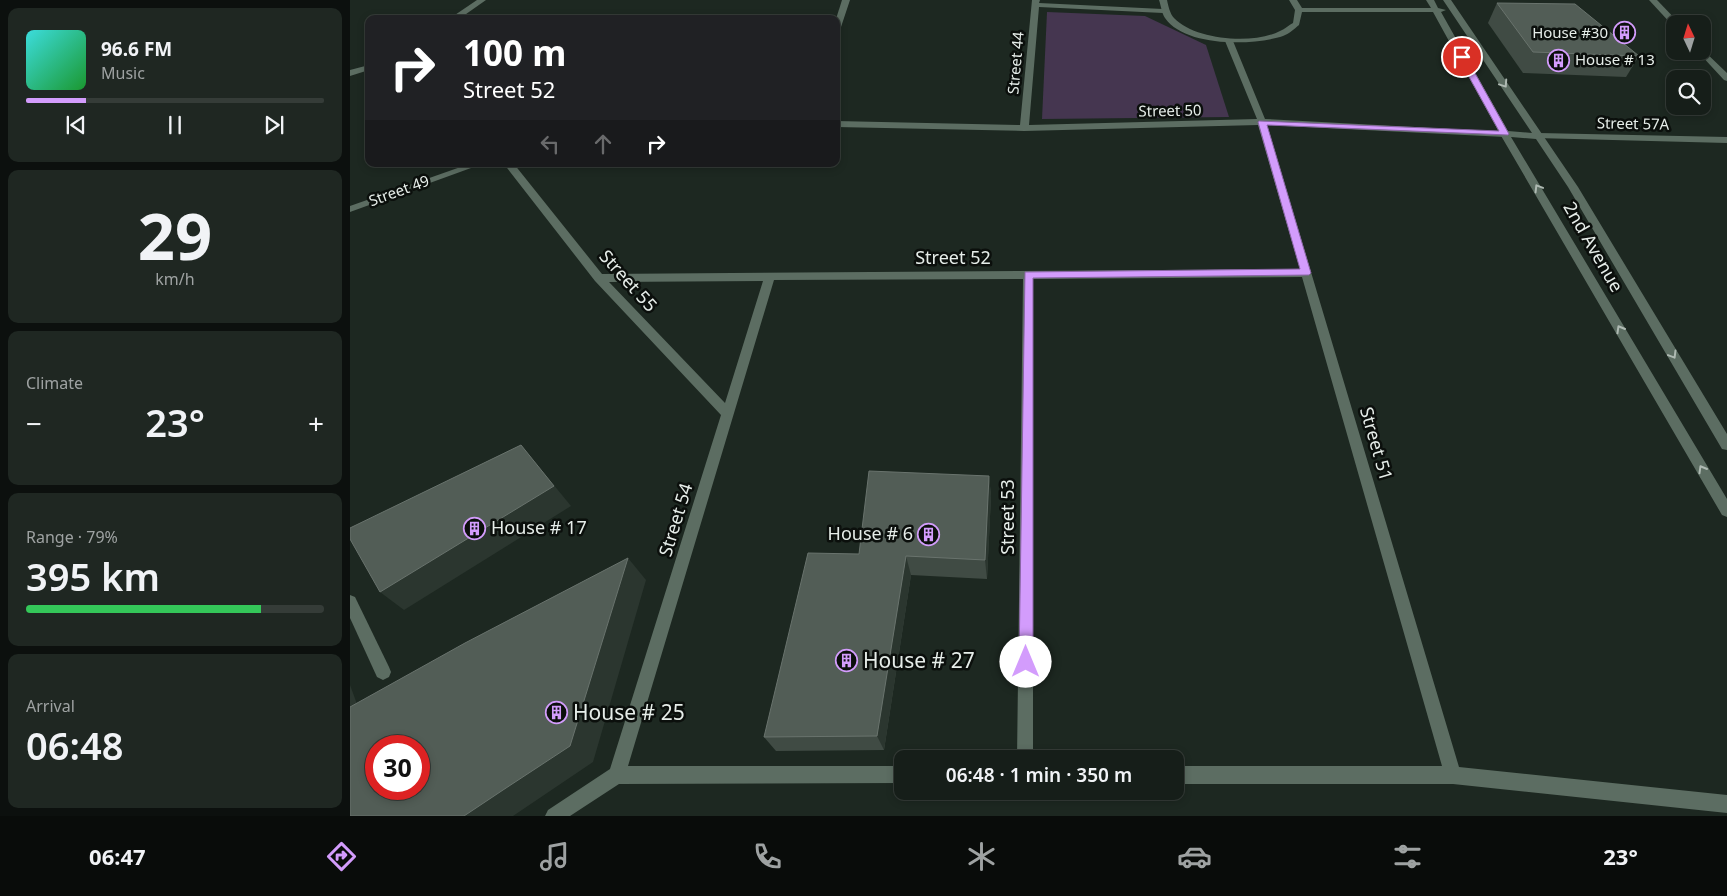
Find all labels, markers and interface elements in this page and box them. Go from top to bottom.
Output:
north arrow [1666,15,1711,60]
map controls [1666,15,1711,115]
building icon: House #30 [1612,21,1636,45]
place label: House #30 [1532,22,1608,42]
text: 100 m [463,29,566,76]
street label: Street 44 [1002,30,1028,95]
icon: right [380,35,445,100]
text: 96.6 FM [101,36,172,62]
pin [1441,36,1483,78]
icon: arrive [1448,43,1476,71]
building icon: House # 13 [1547,48,1571,72]
place label: House # 13 [1575,49,1655,69]
text: Music [101,62,145,84]
button: search [1666,70,1711,115]
text: Street 52 [463,74,555,104]
one-way arrow [1498,78,1507,88]
street label: Street 50 [1138,99,1202,121]
icon: previous [62,111,90,139]
icon: pause [161,111,189,139]
icon: next [260,111,288,139]
street label: Street 57A [1597,112,1670,134]
icon: left [536,130,564,158]
icon: ahead [589,130,617,158]
icon: right [642,130,670,158]
street label: Street 49 [366,170,432,210]
one-way arrow [1535,185,1545,194]
text: 29 [138,191,212,279]
street label: 2nd Avenue [1558,197,1629,296]
street label: Street 55 [595,244,663,316]
street label: Street 52 [915,245,991,269]
text: km/h [155,268,195,290]
one-way arrow [1617,325,1627,334]
one-way arrow [1667,350,1677,359]
text: Climate [26,372,83,394]
text: 23° [145,396,205,448]
text: − [26,404,42,442]
text: + [308,404,324,442]
street label: Street 51 [1355,404,1399,483]
one-way arrow [1699,465,1709,474]
street label: Street 53 [995,479,1019,555]
street label: Street 54 [653,480,698,559]
place label: House # 17 [491,515,587,539]
building icon: House # 17 [463,516,487,540]
place label: House # 6 [828,521,913,545]
building icon: House # 6 [917,522,941,546]
text: Range · 79% [26,526,118,548]
text: 395 km [26,550,160,602]
position arrow [999,635,1051,687]
place label: House # 27 [863,646,975,674]
building icon: House # 27 [835,649,859,673]
text: Arrival [26,695,75,717]
place label: House # 25 [573,698,685,726]
building icon: House # 25 [545,701,569,725]
text: 06:48 [26,719,123,771]
speed limit sign: 30 [365,735,430,800]
text: 06:48 · 1 min · 350 m [946,762,1132,788]
icon: directions [324,839,359,874]
icon: music [537,839,572,874]
icon: phone [750,839,785,874]
icon: climate [964,839,999,874]
icon: car [1177,839,1212,874]
icon: filters [1390,839,1425,874]
text: 06:47 [89,841,146,871]
text: 23° [1603,841,1638,871]

